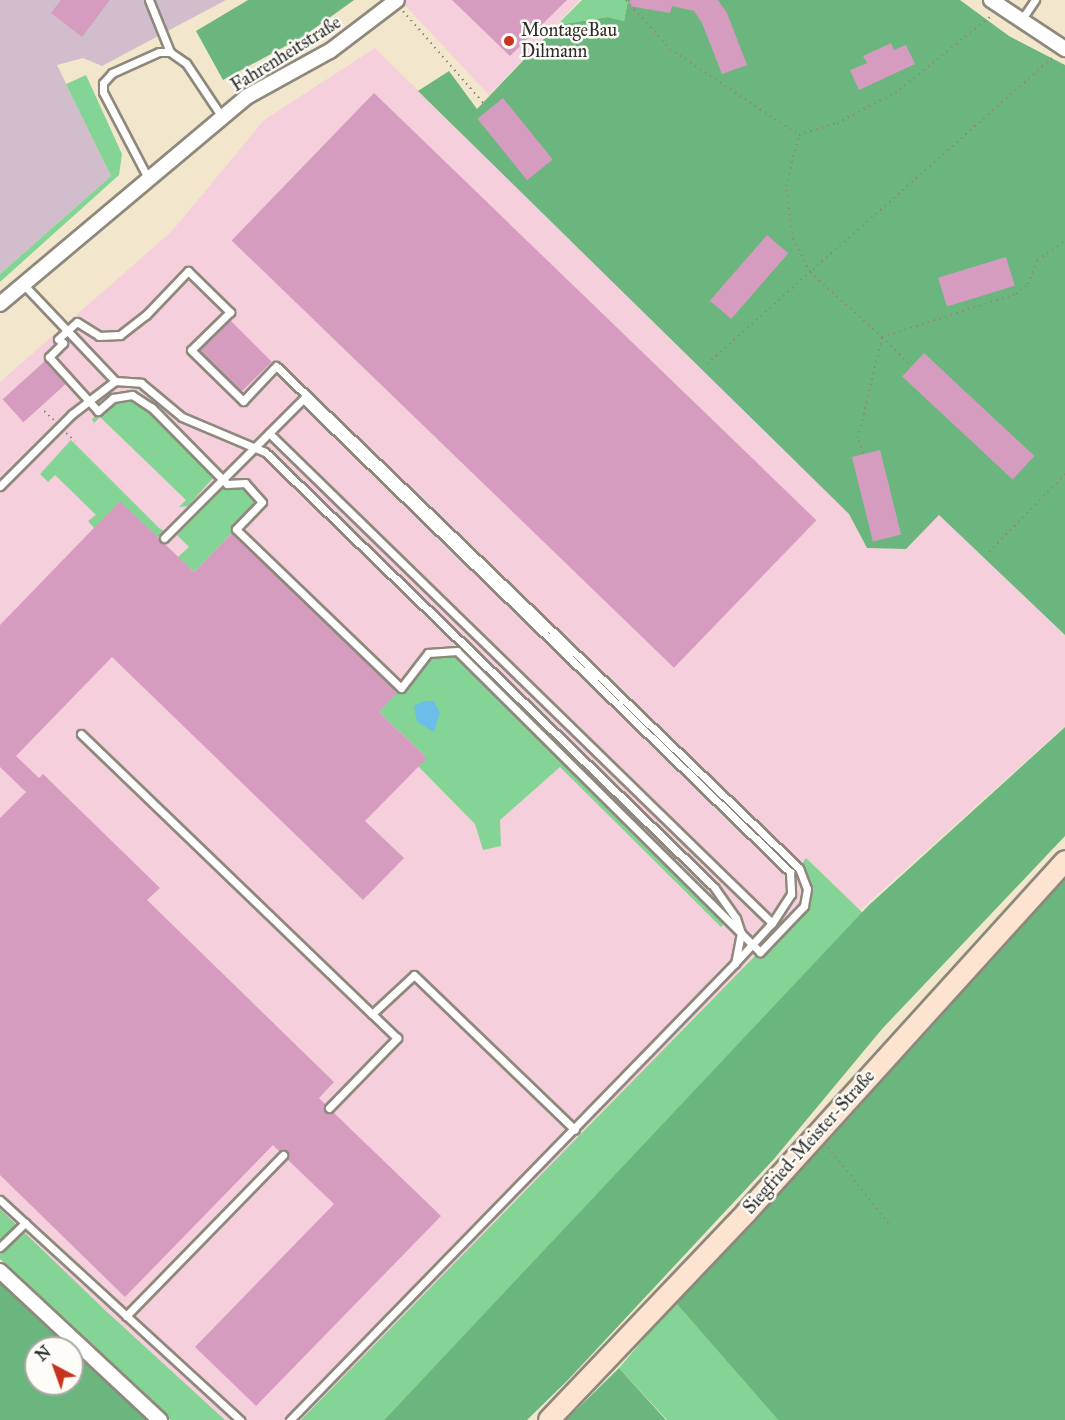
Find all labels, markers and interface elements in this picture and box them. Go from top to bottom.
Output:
street label: Fahrenheitstraße [227,12,345,96]
place label: MontageBau Dilmann [521,20,617,63]
marker: MontageBau Dilmann [502,34,516,48]
street label: Siegfried-Meister-Straße [739,1066,879,1218]
north arrow [24,1336,84,1396]
text: N [32,1342,55,1365]

